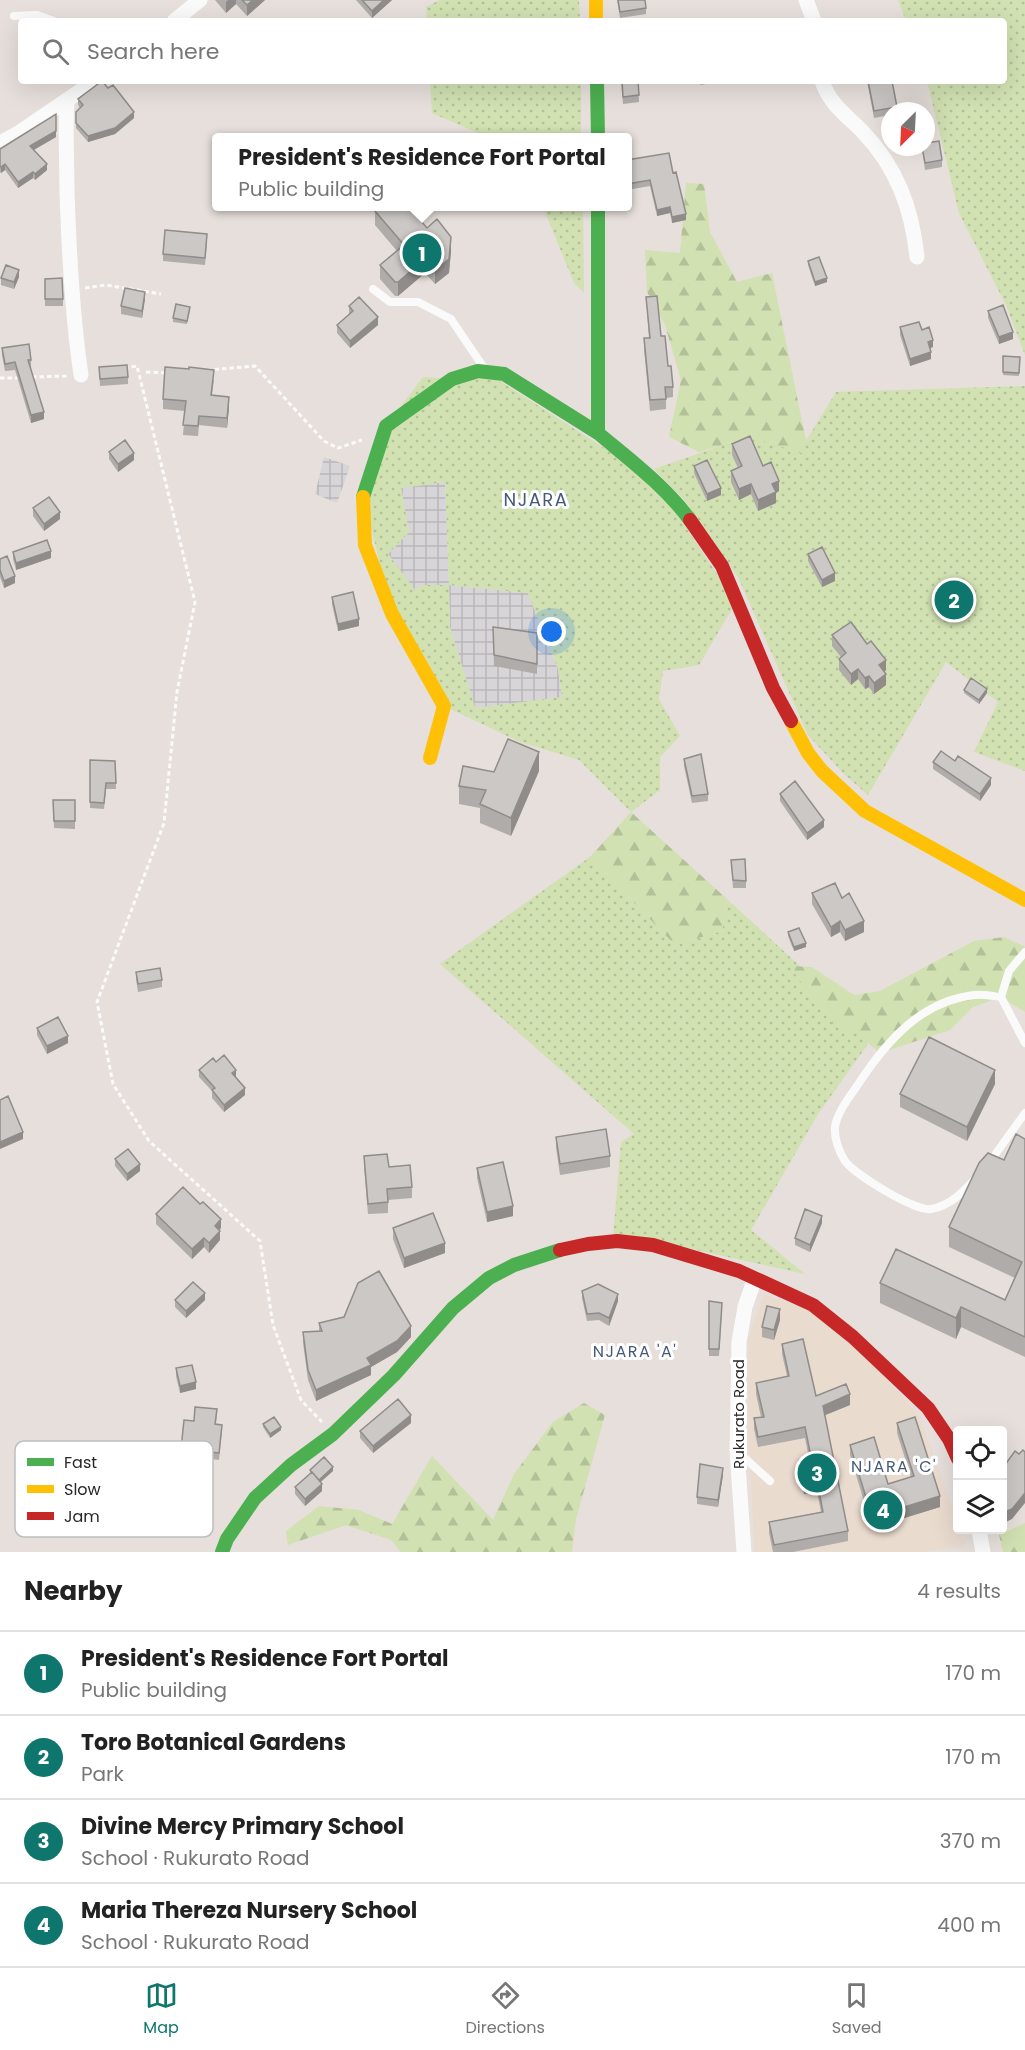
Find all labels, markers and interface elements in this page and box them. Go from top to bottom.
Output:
search box [18,18,1007,84]
icon: search [39,35,72,68]
text: Search here [87,36,220,67]
north arrow [881,102,935,156]
popup [212,133,632,211]
text: President's Residence Fort Portal [238,142,606,173]
text: Public building [238,175,384,203]
pin: 1 [402,230,442,276]
district label: NJARA [504,487,568,512]
pin: 2 [934,578,974,622]
your location [537,617,566,646]
district label: NJARA 'A' [593,1340,677,1363]
street label: Rukurato Road [728,1359,749,1469]
map controls [953,1426,1007,1534]
button: locate [953,1426,1007,1480]
legend [15,1441,213,1537]
pin: 3 [798,1450,836,1496]
text: Fast [64,1451,97,1474]
district label: NJARA 'C' [851,1455,937,1478]
text: Slow [64,1478,101,1501]
button: layers [953,1480,1007,1534]
pin: 4 [864,1488,902,1532]
text: Jam [64,1505,100,1528]
text: Nearby [24,1573,122,1609]
text: 4 results [917,1577,1001,1605]
text: President's Residence Fort Portal [81,1643,449,1674]
text: 1 [40,1659,47,1687]
text: 170 m [945,1659,1001,1687]
text: Public building [81,1676,227,1704]
text: Toro Botanical Gardens [81,1727,346,1758]
text: 2 [38,1743,49,1771]
text: 170 m [945,1743,1001,1771]
text: Park [81,1760,124,1788]
text: Divine Mercy Primary School [81,1811,404,1842]
text: 3 [37,1827,50,1855]
text: 370 m [940,1827,1001,1855]
text: School · Rukurato Road [81,1844,310,1872]
text: Maria Thereza Nursery School [81,1895,417,1926]
text: 4 [37,1911,50,1939]
text: 400 m [937,1911,1001,1939]
text: School · Rukurato Road [81,1928,310,1956]
tab: Map [143,1979,179,2040]
tab: Directions [466,1979,545,2040]
tab: Saved [832,1979,882,2040]

